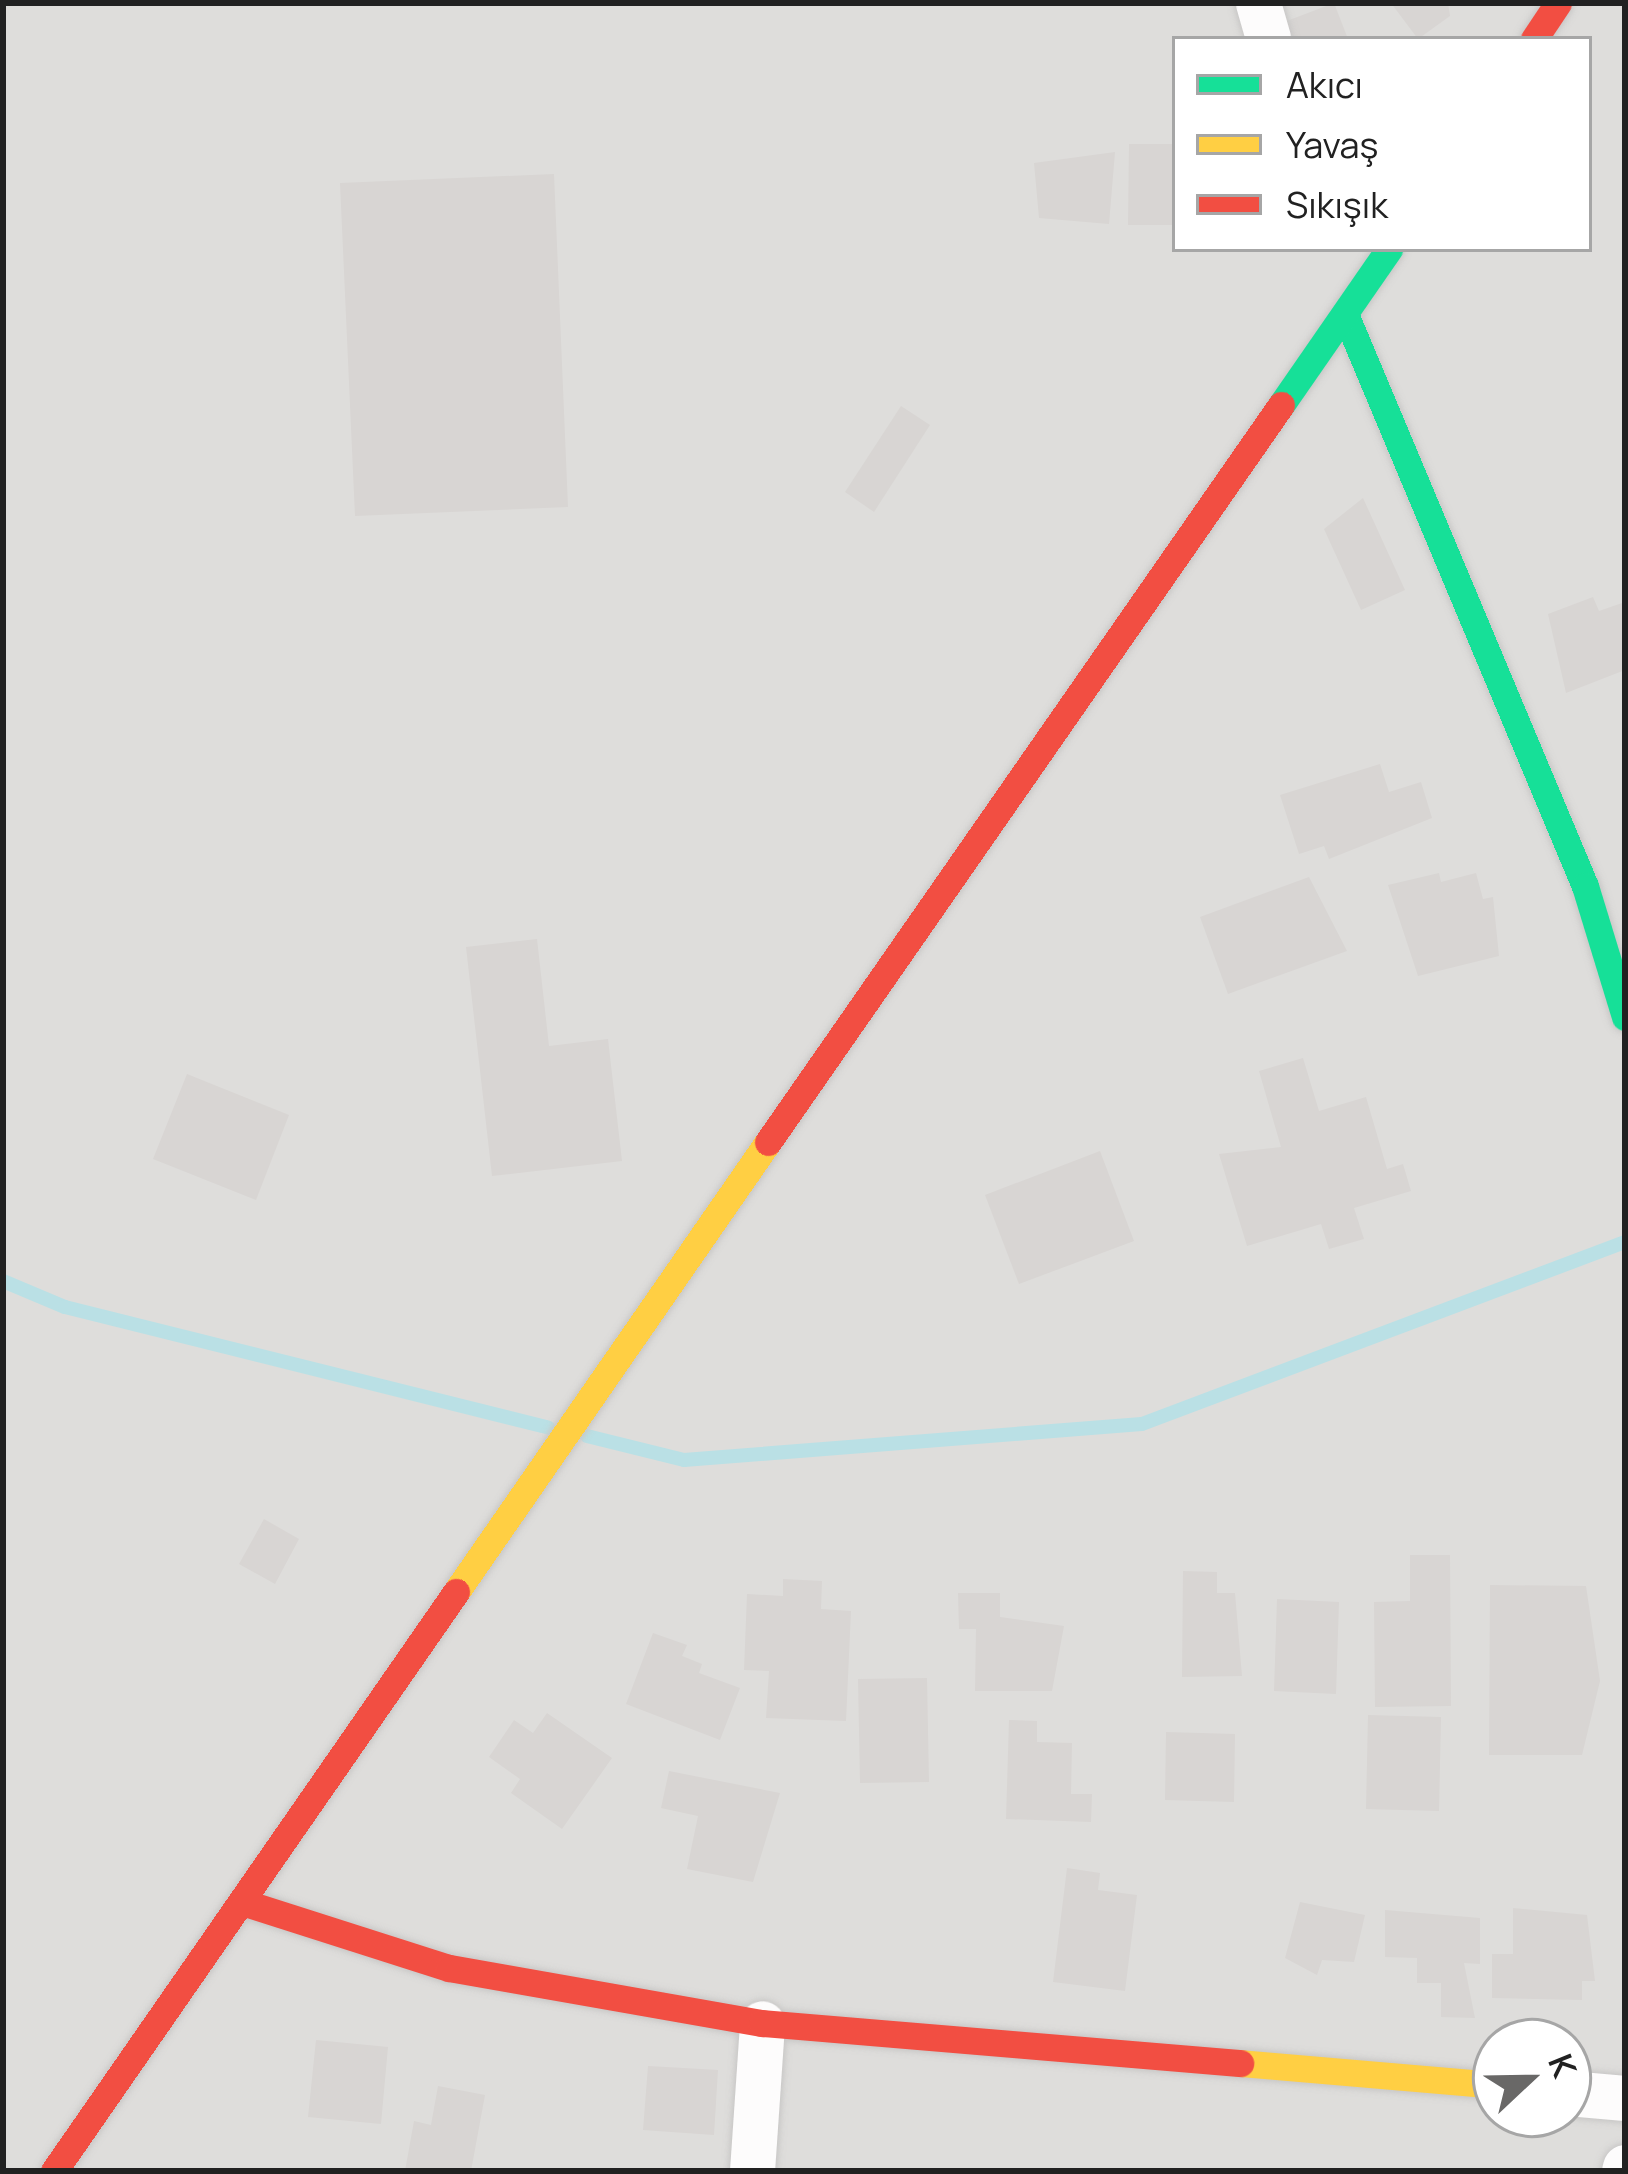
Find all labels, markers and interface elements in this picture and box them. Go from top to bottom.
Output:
legend [1172,36,1592,252]
text: Akıcı [1286,60,1363,109]
text: Yavaş [1286,120,1379,169]
text: Sıkışık [1286,180,1388,229]
north arrow [1472,2018,1592,2138]
text: K [1538,2047,1588,2084]

